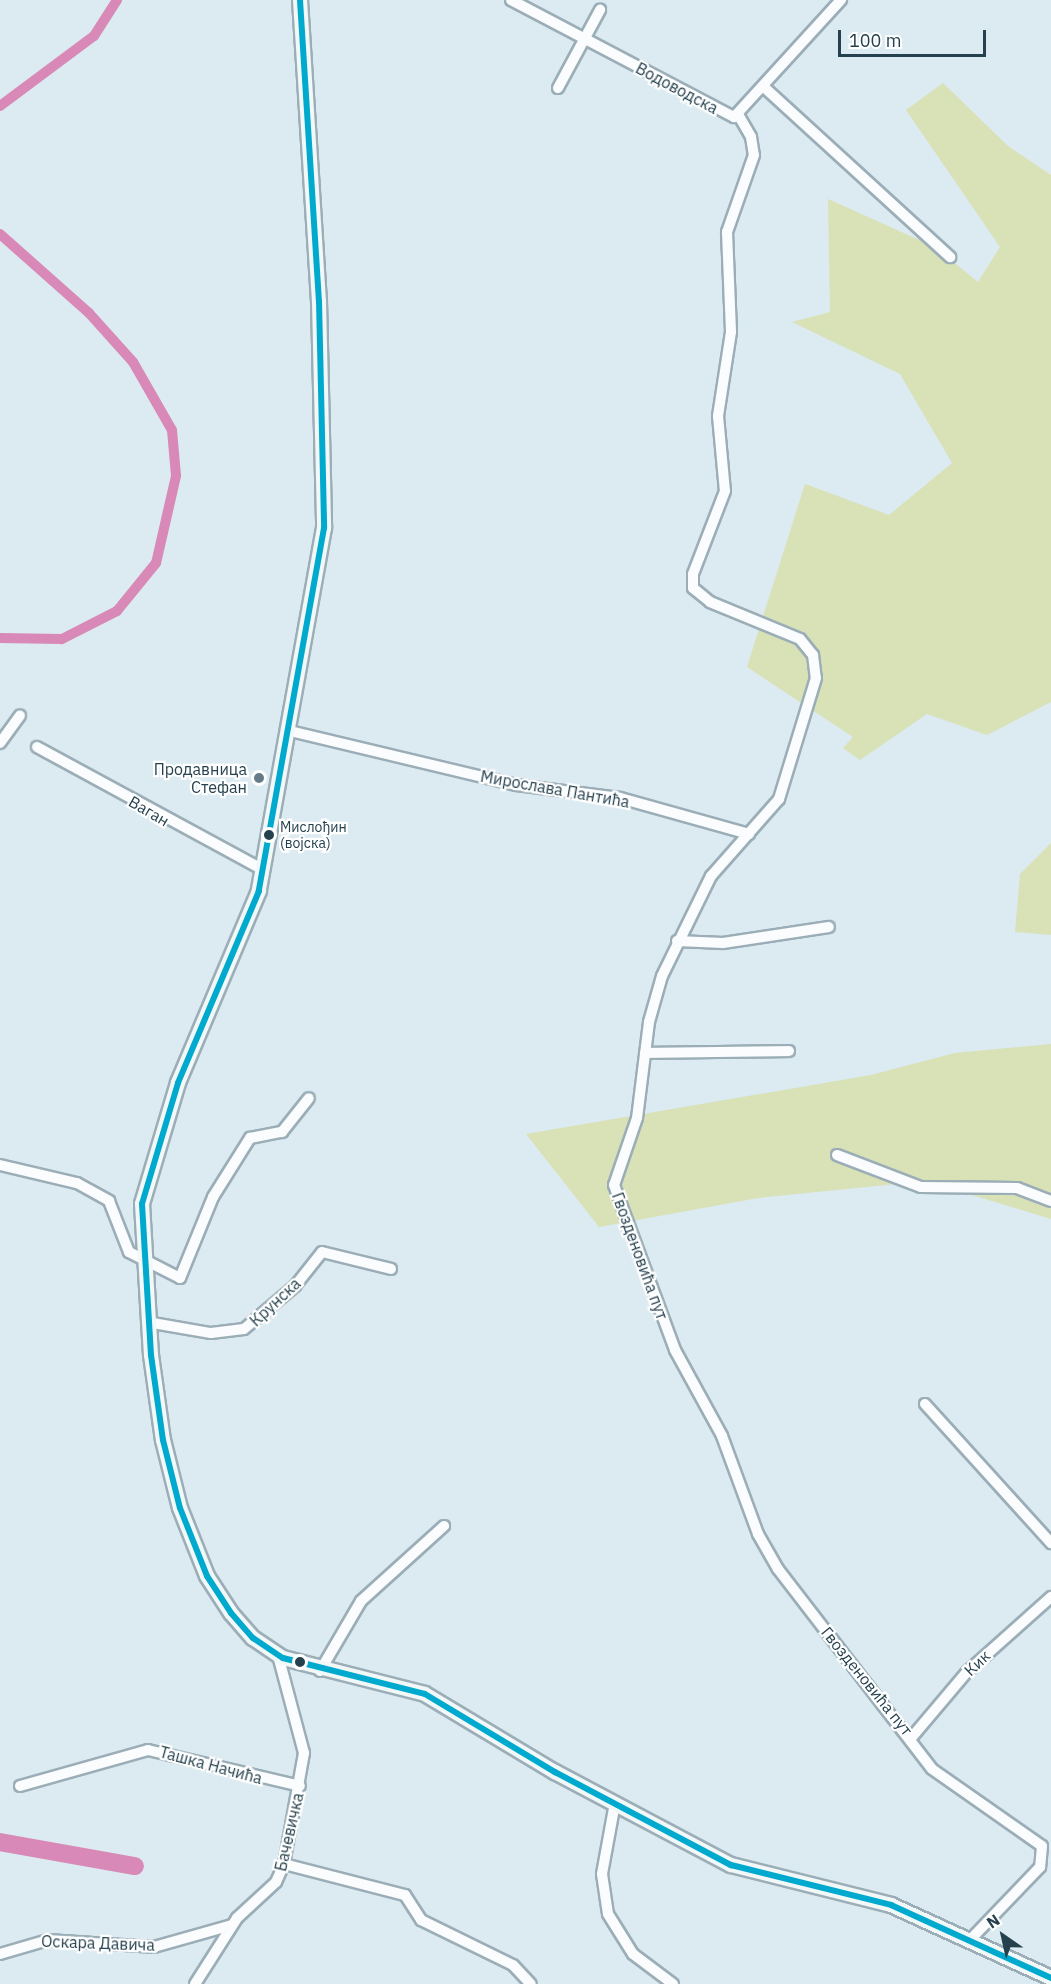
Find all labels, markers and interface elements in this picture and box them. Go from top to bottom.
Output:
scale bar [841,18,990,56]
text: 100 m [849,29,901,52]
street label: Водоводска [633,58,721,118]
place label: Продавница Стефан [154,759,247,797]
street label: Мирослава Пантића [479,766,631,812]
marker: Продавница Стефан [252,771,266,785]
street label: Ваган [125,792,173,830]
place label: Мислођин (војска) [280,819,347,852]
marker: Мислођин (војска) [263,829,275,841]
street label: Гвозденовића пут [608,1190,672,1322]
street label: Крунска [246,1274,304,1330]
street label: Гвозденовића пут [817,1623,917,1739]
street label: Кик [960,1646,994,1680]
unlabelled marker [294,1656,306,1668]
street label: Ташка Начића [157,1742,265,1788]
street label: Бачевичка [271,1791,307,1873]
north arrow [973,1906,1033,1966]
text: N [983,1910,1003,1933]
street label: Оскара Давича [41,1931,155,1955]

